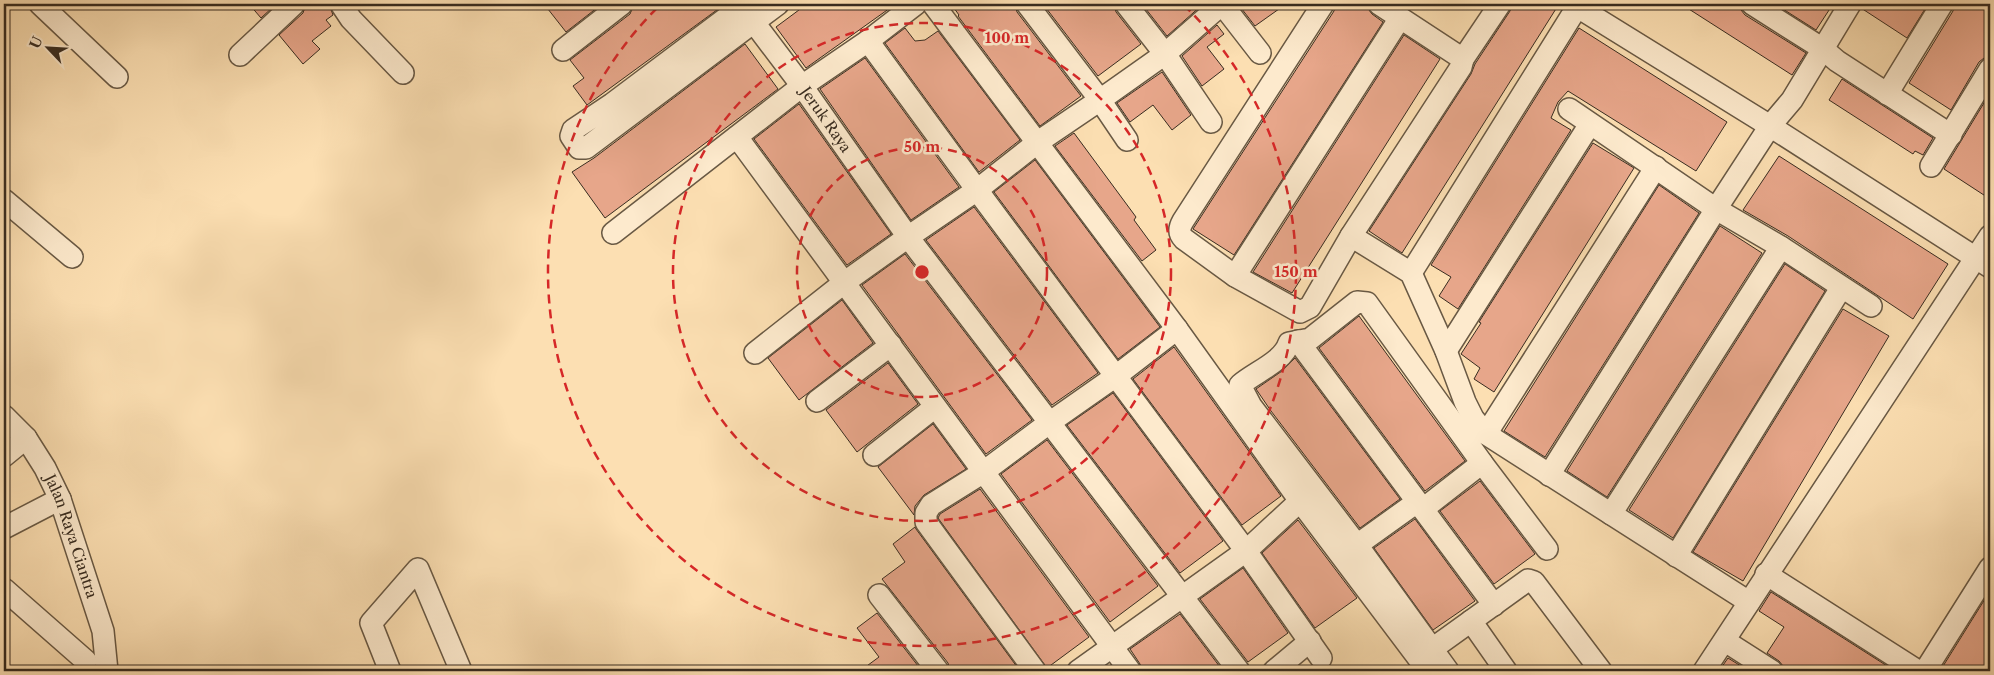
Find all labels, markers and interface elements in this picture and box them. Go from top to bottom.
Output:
north arrow [22,22,72,72]
text: 100 m [985,28,1029,47]
text: U [26,33,47,51]
street label: Jeruk Raya [795,81,856,156]
text: 50 m [904,137,940,156]
text: 150 m [1274,262,1318,281]
centre of rings [913,263,931,281]
street label: Jalan Raya Ciantra [40,469,102,601]

